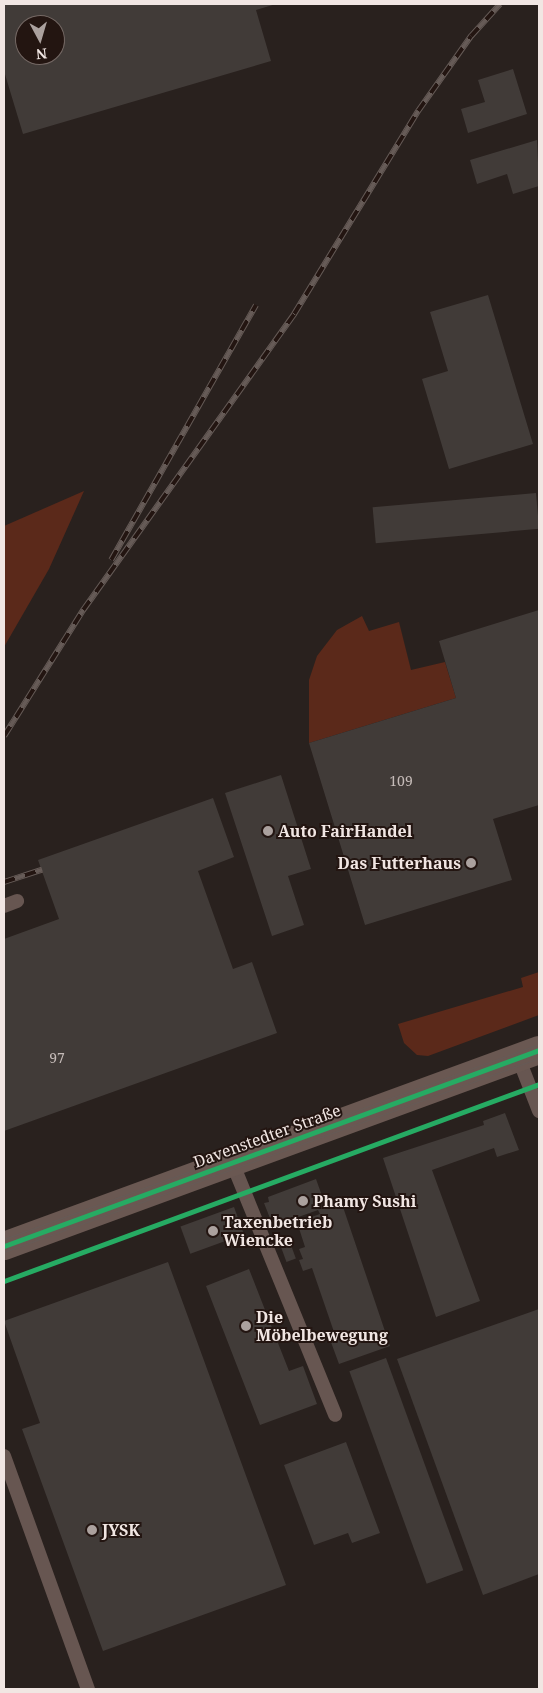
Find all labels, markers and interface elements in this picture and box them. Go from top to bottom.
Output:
north arrow [15,15,65,65]
text: N [35,44,48,64]
house number: 109 [389,773,413,789]
place label: Auto FairHandel [278,821,412,841]
marker: Auto FairHandel [262,825,274,837]
place label: Das Futterhaus [338,853,461,873]
marker: Das Futterhaus [465,857,477,869]
house number: 97 [49,1050,65,1066]
street label: Davenstedter Straße [191,1100,343,1172]
place label: Phamy Sushi [313,1191,416,1211]
marker: Phamy Sushi [297,1195,309,1207]
place label: Taxenbetrieb Wiencke [223,1212,332,1250]
marker: Taxenbetrieb Wiencke [207,1225,219,1237]
place label: Die Möbelbewegung [256,1307,388,1345]
marker: Die Möbelbewegung [240,1320,252,1332]
place label: JYSK [102,1520,140,1540]
marker: JYSK [86,1524,98,1536]

